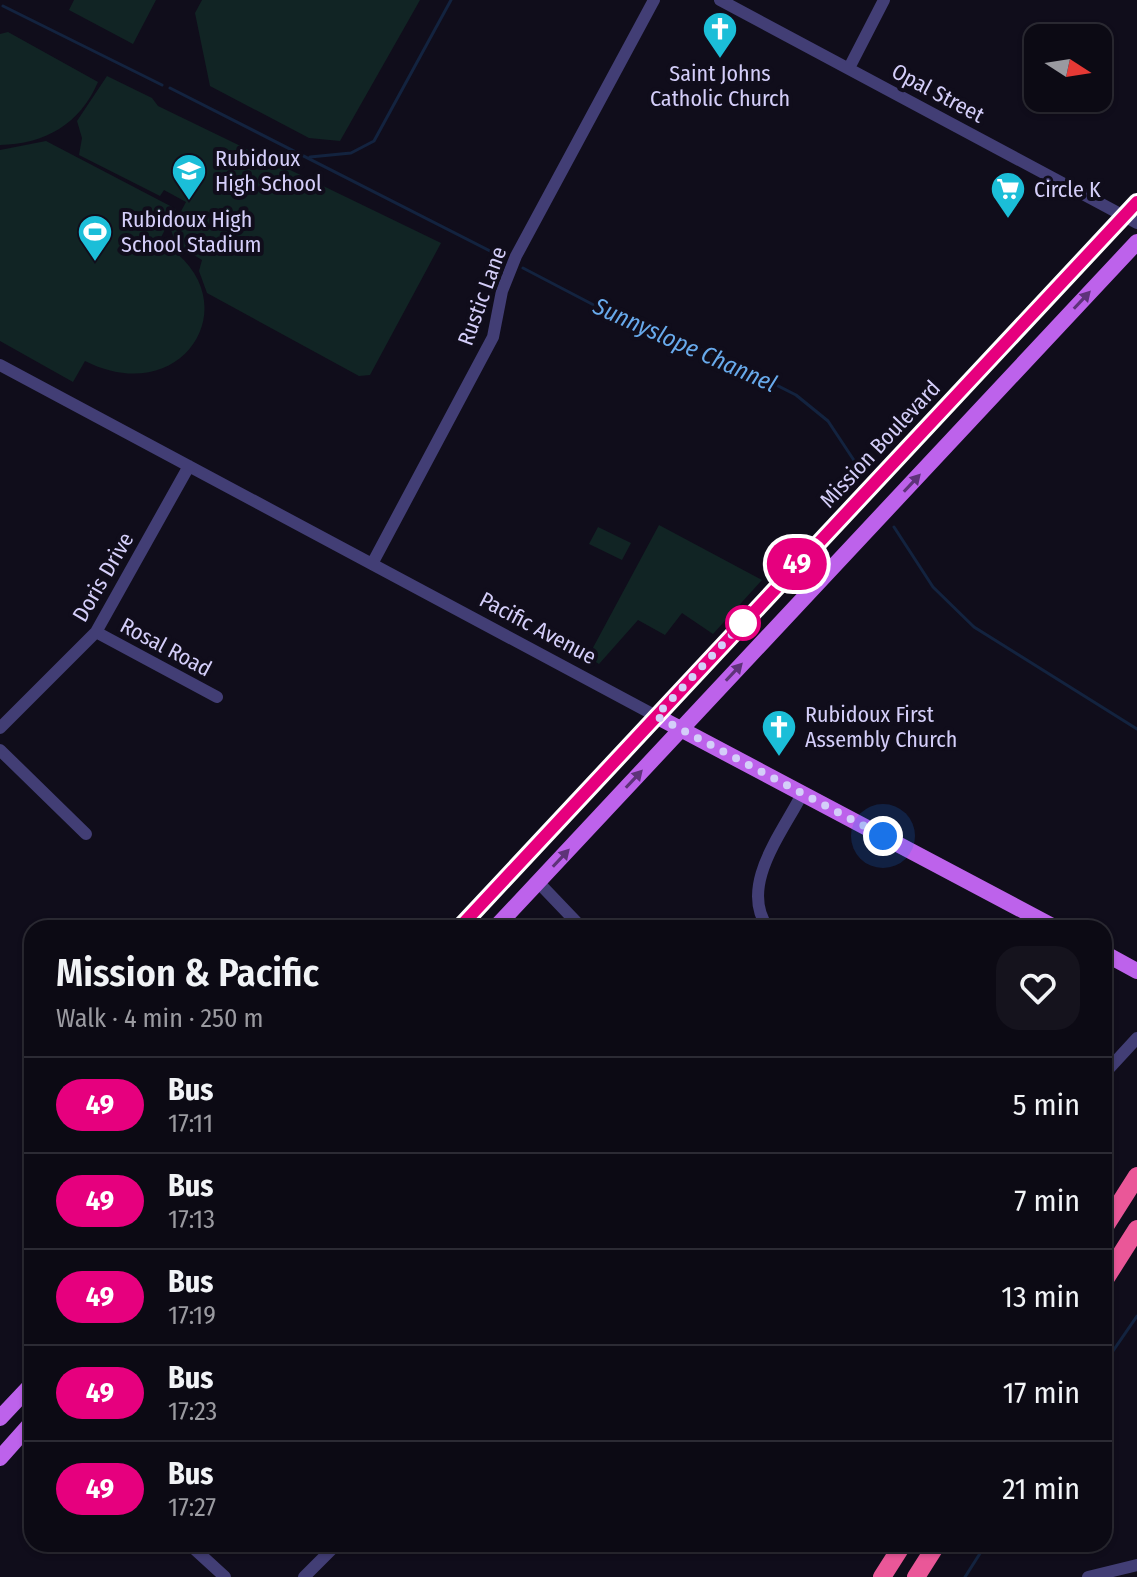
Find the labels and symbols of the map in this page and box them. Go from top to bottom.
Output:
church icon: Saint Johns Catholic Church [701,10,739,60]
north arrow [1024,24,1112,112]
street label: Opal Street [887,57,990,129]
place label: Saint Johns Catholic Church [650,60,790,112]
place label: Rubidoux High School [215,145,322,197]
school or university icon: Rubidoux High School [170,152,208,202]
supermarket icon: Circle K [989,170,1027,220]
place label: Circle K [1034,176,1101,203]
place label: Rubidoux High School Stadium [121,206,262,258]
sports icon: Rubidoux High School Stadium [76,213,114,263]
street label: Rustic Lane [452,243,512,349]
one-way arrow [1072,291,1090,310]
water label: Sunnyslope Channel [588,292,781,398]
street label: Mission Boulevard [814,375,946,513]
one-way arrow [902,473,920,492]
street label: Doris Drive [67,528,139,626]
line badge: 49 [761,538,833,590]
street label: Pacific Avenue [475,586,601,670]
unlabelled marker [726,606,760,640]
street label: Rosal Road [116,612,216,682]
one-way arrow [724,663,742,682]
place label: Rubidoux First Assembly Church [805,701,957,753]
church icon: Rubidoux First Assembly Church [760,708,798,758]
one-way arrow [625,770,643,789]
your location [863,816,903,856]
one-way arrow [551,849,569,868]

